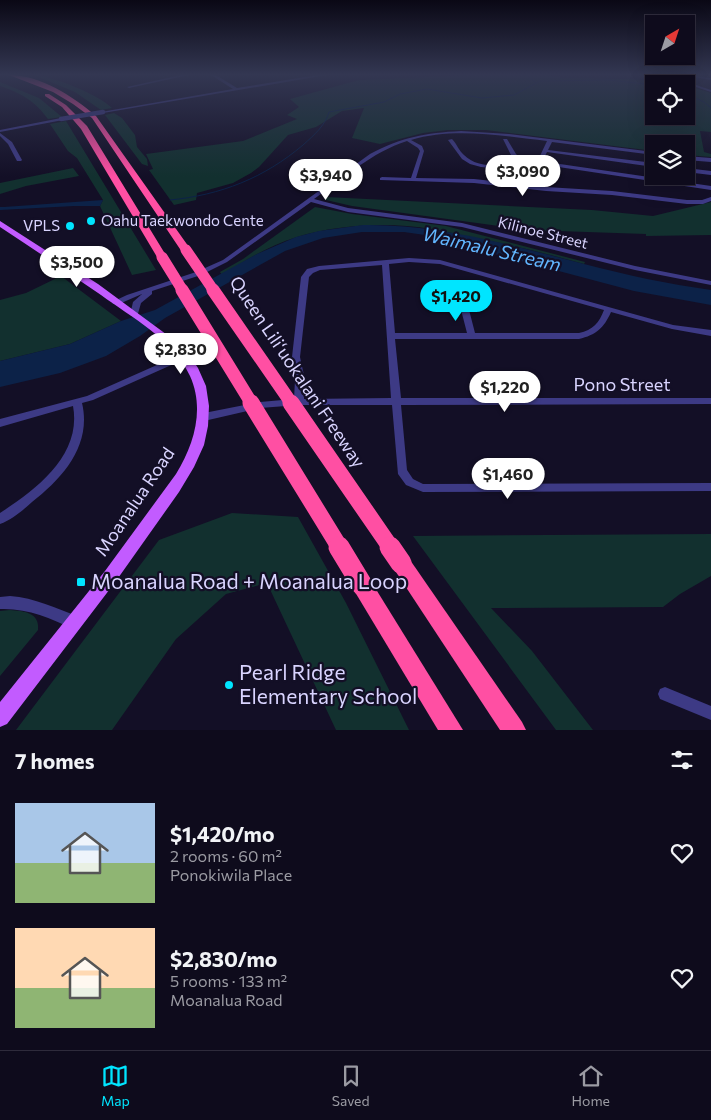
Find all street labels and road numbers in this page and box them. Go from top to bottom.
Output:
street label: Kilinoe Street [496,212,590,252]
street label: Queen Liliʻuokalani Freeway [225,271,370,472]
street label: Pono Street [573,373,671,395]
street label: Moanalua Road [90,443,179,560]

